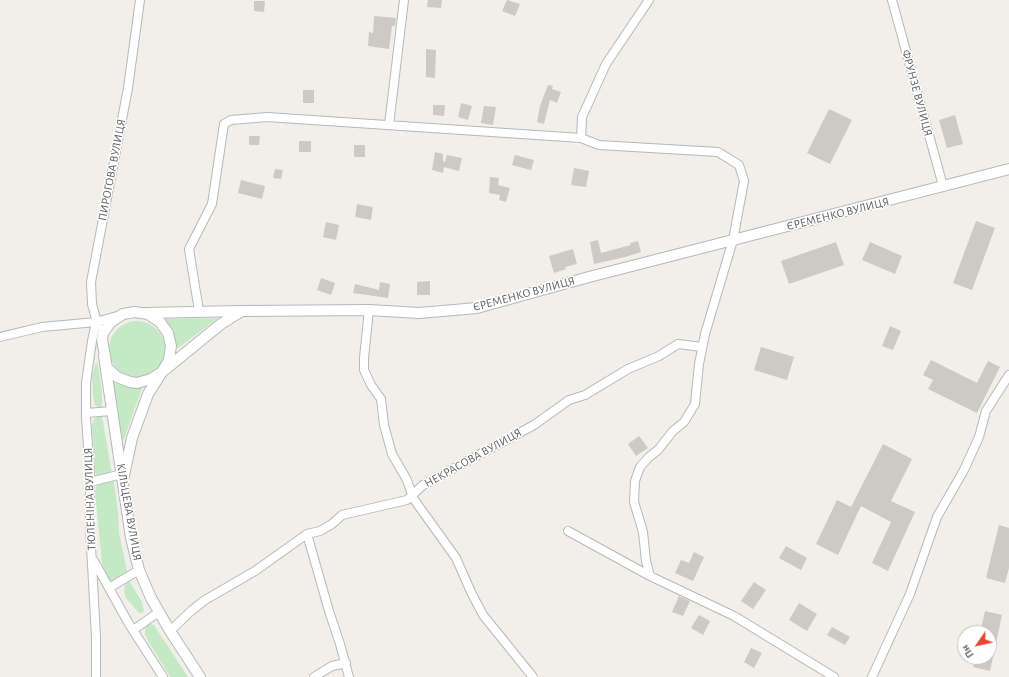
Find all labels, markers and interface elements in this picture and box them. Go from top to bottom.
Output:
street label: ФРУНЗЕ ВУЛИЦЯ [899,48,935,138]
street label: ПИРОГОВА ВУЛИЦЯ [95,118,129,222]
street label: ЄРЕМЕНКО ВУЛИЦЯ [785,194,891,234]
street label: ЄРЕМЕНКО ВУЛИЦЯ [471,273,577,315]
street label: НЕКРАСОВА ВУЛИЦЯ [422,425,524,491]
street label: ТЮЛЕНІНА ВУЛИЦЯ [81,447,99,551]
street label: КІЛЬЦЕВА ВУЛИЦЯ [113,462,145,562]
north arrow [957,625,997,665]
text: Пн [959,643,976,660]

